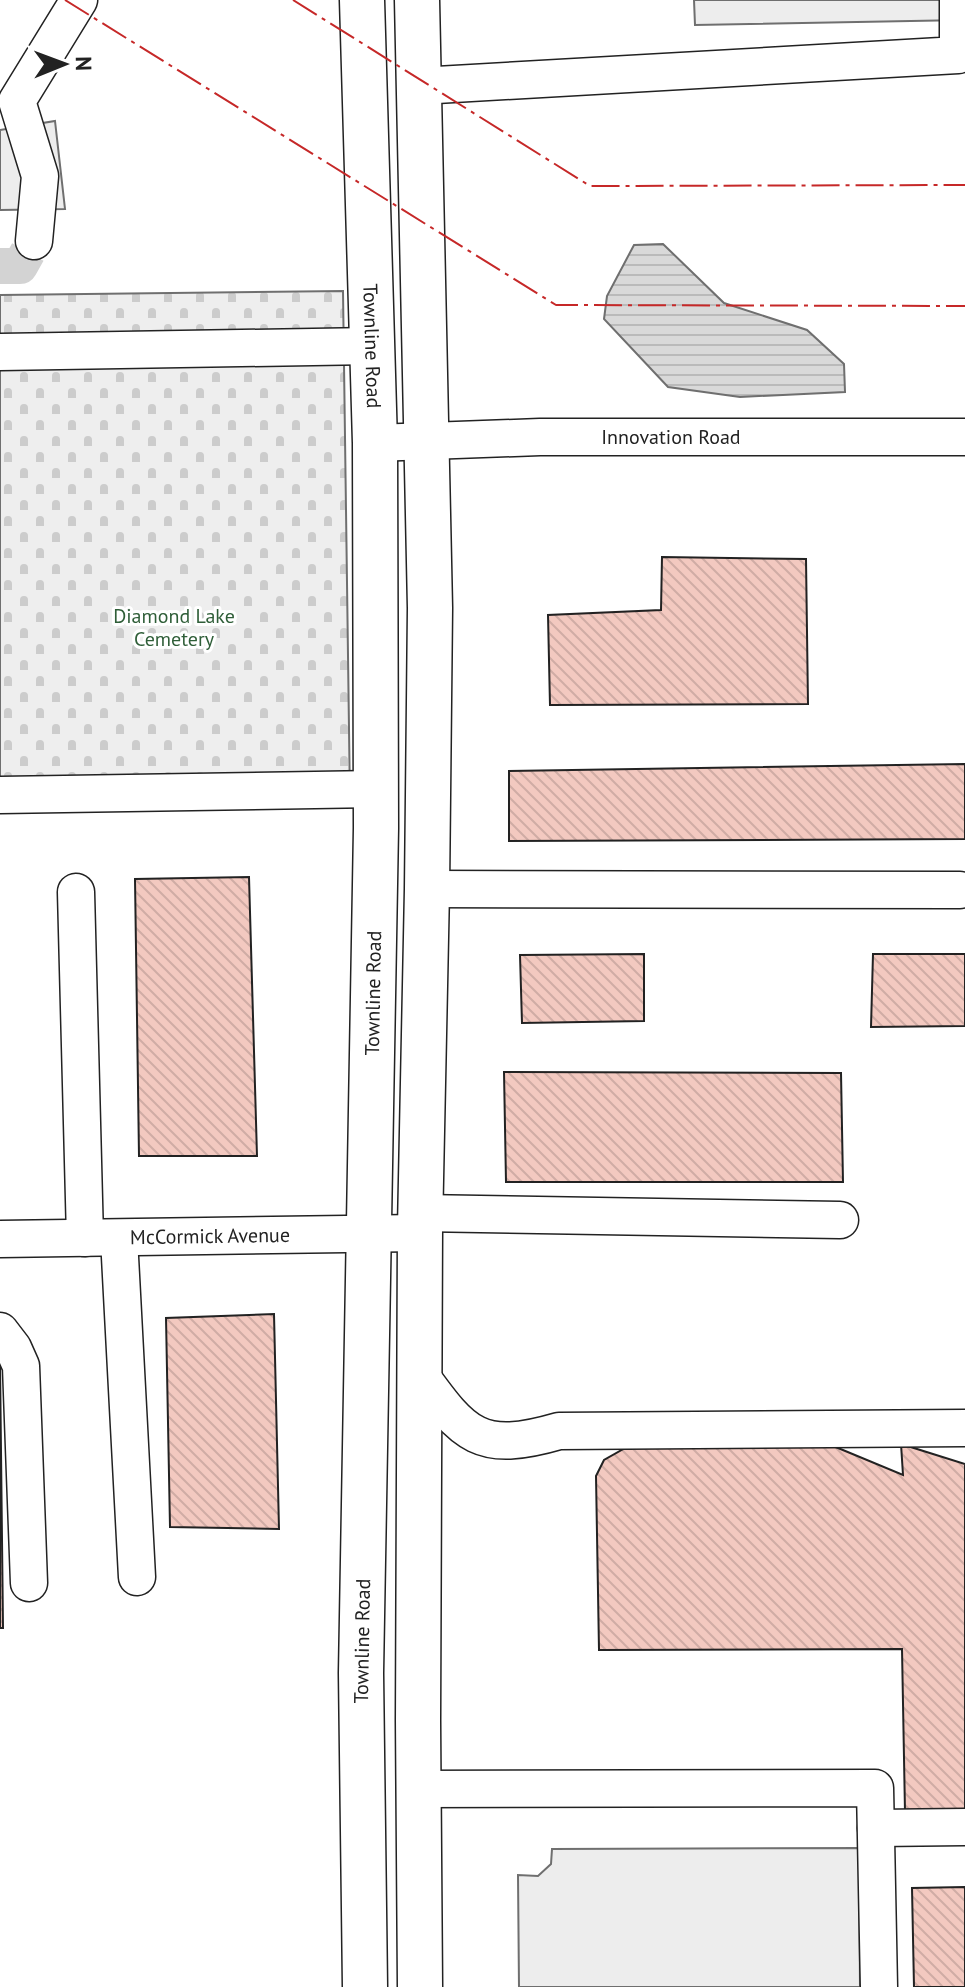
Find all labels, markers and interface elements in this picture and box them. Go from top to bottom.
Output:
north arrow [24,24,104,104]
text: N [70,56,98,71]
street label: Townline Road [357,283,387,409]
street label: Innovation Road [601,424,741,450]
park label: Diamond Lake Cemetery [113,603,235,652]
street label: Townline Road [359,930,387,1056]
street label: McCormick Avenue [130,1222,290,1250]
street label: Townline Road [348,1578,376,1704]

